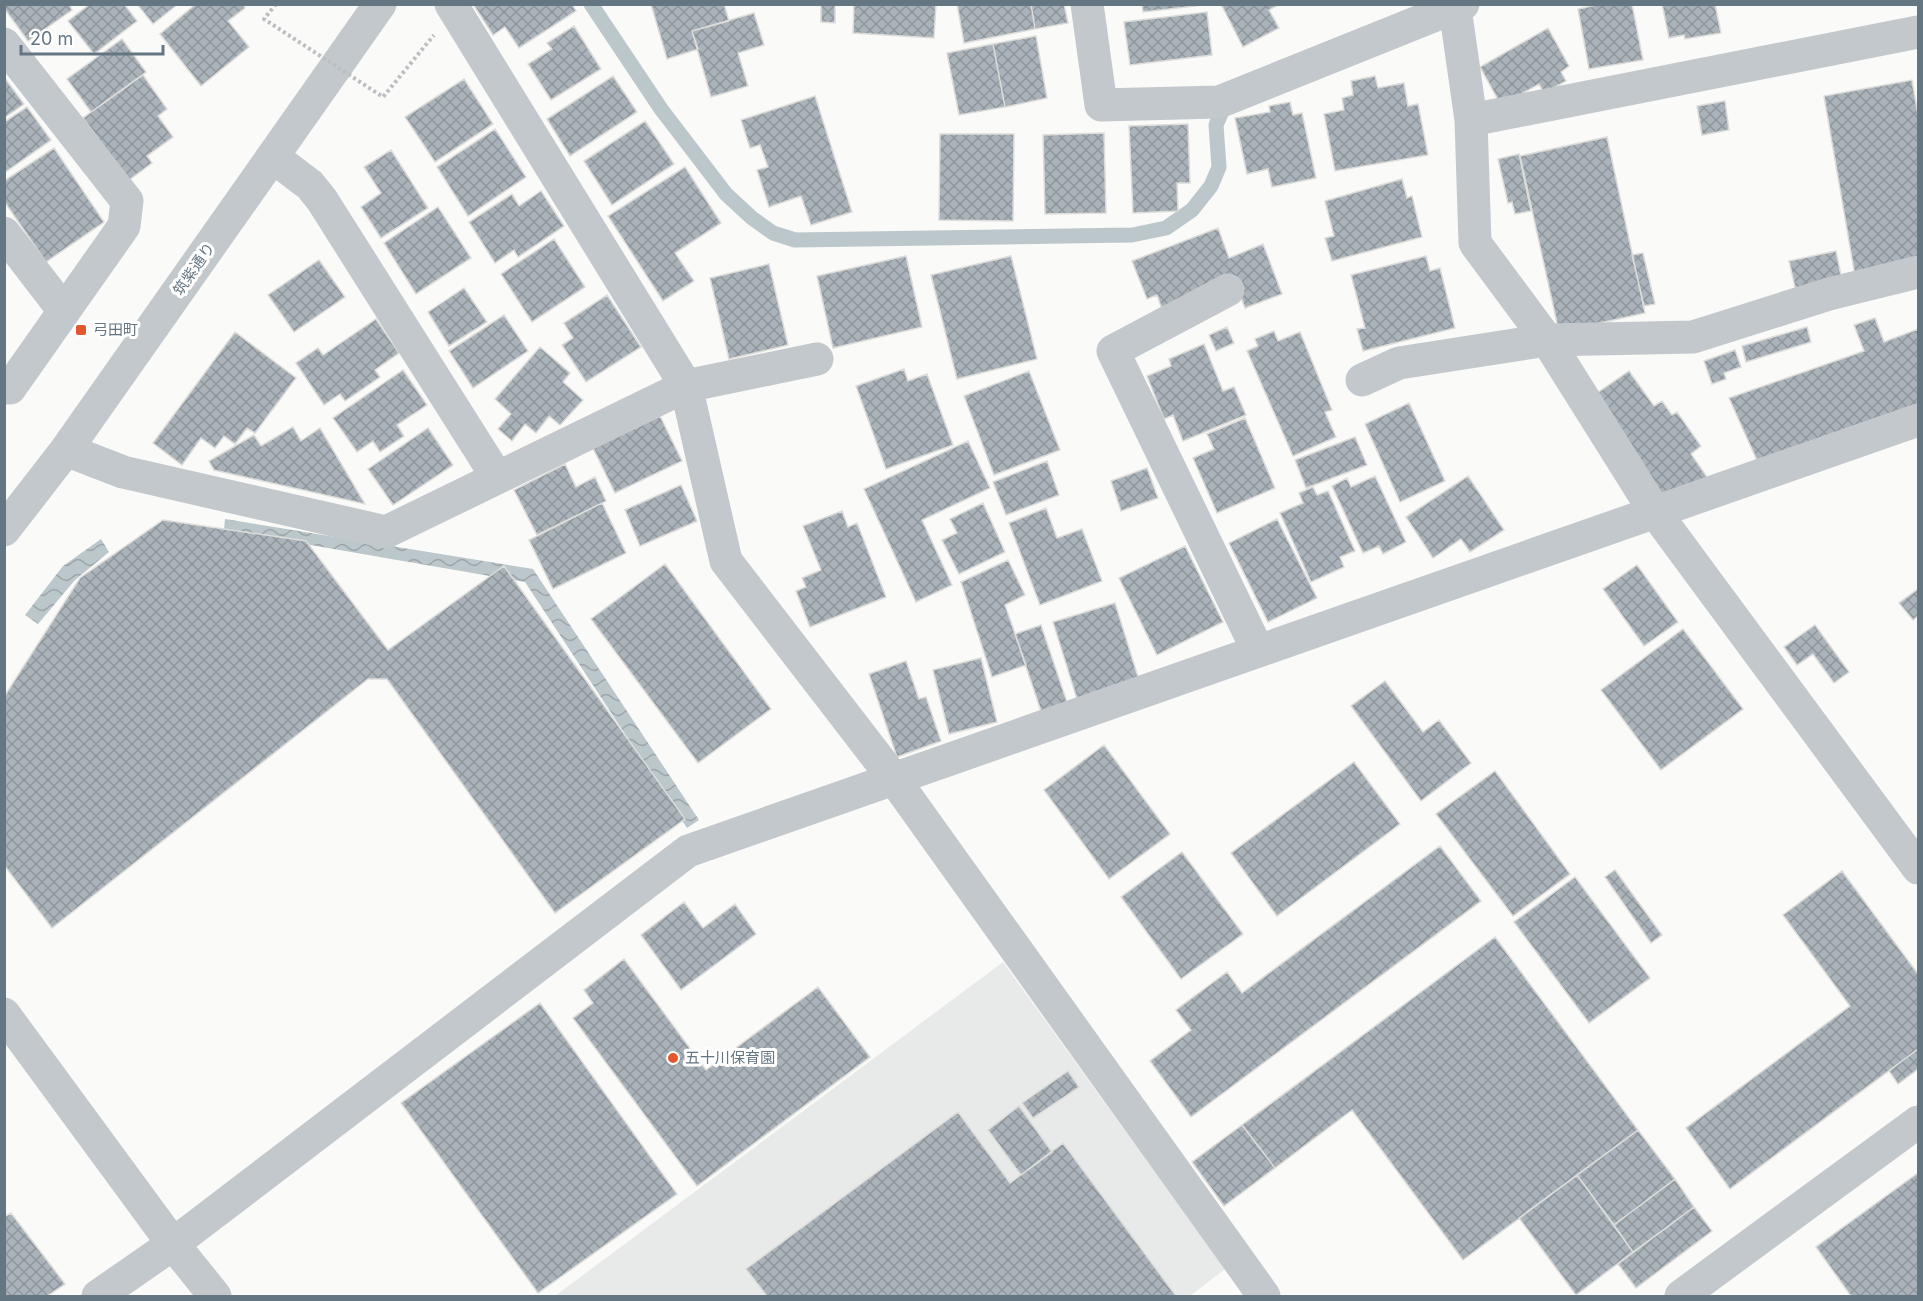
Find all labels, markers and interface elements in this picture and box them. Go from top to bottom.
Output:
scale bar [21,18,164,56]
text: 20 m [30,28,73,49]
street label: 筑紫通り [169,239,219,299]
place label: 弓田町 [93,320,138,339]
marker: 弓田町 [74,323,88,337]
place label: 五十川保育園 [685,1048,775,1067]
marker: 五十川保育園 [666,1051,680,1065]

